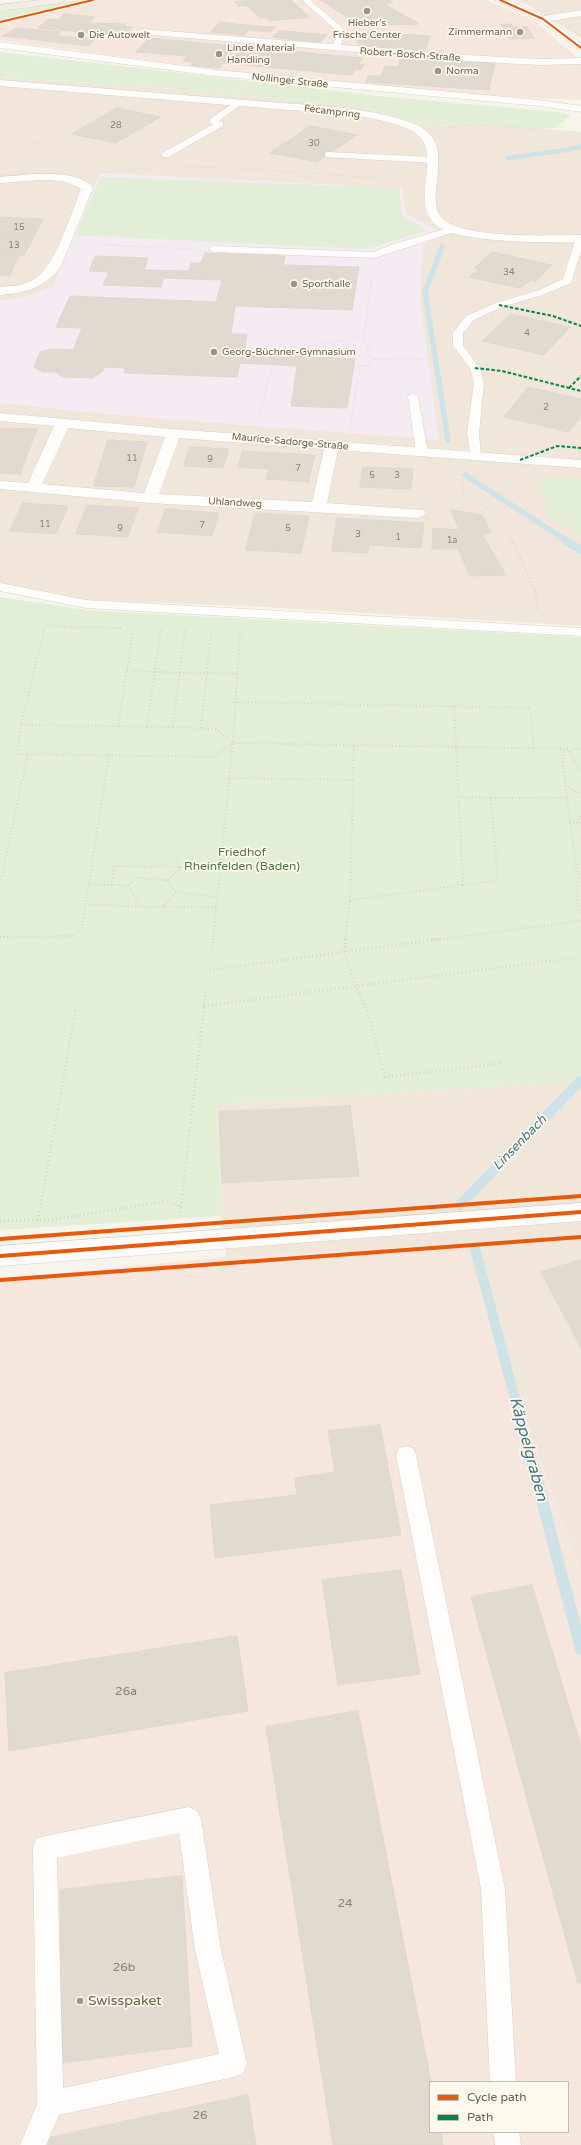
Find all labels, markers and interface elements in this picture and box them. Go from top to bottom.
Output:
marker: Hieber's Frische Center [362,6,372,16]
place label: Hieber's Frische Center [333,17,401,40]
place label: Zimmermann [448,26,512,38]
marker: Zimmermann [515,27,525,37]
place label: Die Autowelt [89,29,150,41]
marker: Die Autowelt [76,30,86,40]
place label: Linde Material Handling [227,42,295,66]
street label: Robert-Bosch-Straße [359,45,461,65]
marker: Linde Material Handling [214,49,224,59]
place label: Norma [446,65,479,77]
marker: Norma [433,66,443,76]
street label: Nollinger Straße [251,71,329,91]
street label: Fécampring [303,103,361,121]
house number: 28 [110,121,122,131]
house number: 30 [308,139,320,149]
house number: 15 [13,223,25,233]
house number: 13 [8,241,20,251]
house number: 34 [503,268,515,278]
place label: Sporthalle [302,278,350,290]
marker: Sporthalle [289,279,299,289]
house number: 4 [524,329,530,339]
place label: Georg-Büchner-Gymnasium [222,346,356,358]
marker: Georg-Büchner-Gymnasium [209,347,219,357]
house number: 2 [543,403,549,413]
street label: Maurice-Sadorge-Straße [231,431,349,453]
house number: 11 [126,454,138,464]
house number: 9 [207,455,213,465]
house number: 7 [295,464,301,474]
house number: 5 [369,471,375,481]
house number: 3 [394,471,400,481]
street label: Uhlandweg [208,496,262,510]
house number: 11 [39,520,51,530]
house number: 7 [199,521,205,531]
house number: 9 [117,524,123,534]
house number: 5 [285,524,291,534]
house number: 3 [355,530,361,540]
house number: 1 [395,533,401,543]
house number: 1a [447,536,457,546]
park label: Friedhof Rheinfelden (Baden) [184,846,300,874]
water label: Linsenbach [490,1112,550,1174]
water label: Käppelgraben [505,1395,551,1503]
house number: 26a [115,1685,137,1699]
house number: 24 [337,1897,353,1911]
house number: 26b [113,1961,135,1975]
place label: Swisspaket [88,1993,162,2009]
marker: Swisspaket [75,1996,85,2006]
legend [429,2081,569,2133]
text: Cycle path [467,2090,526,2104]
house number: 26 [192,2109,208,2123]
text: Path [467,2110,493,2124]

